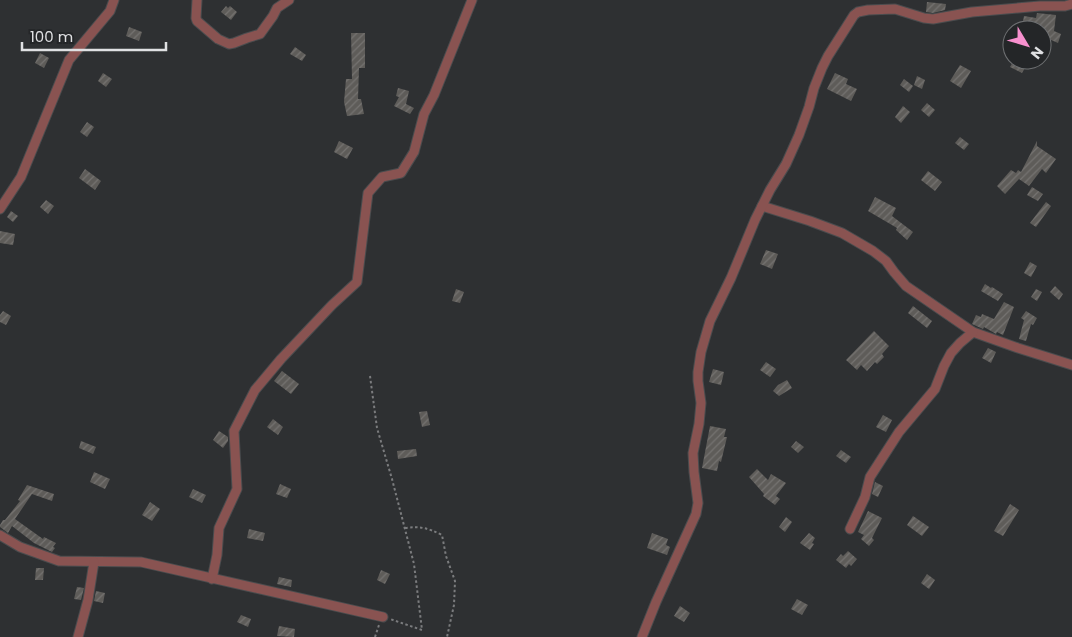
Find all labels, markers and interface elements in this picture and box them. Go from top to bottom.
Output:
scale bar [22,20,166,52]
north arrow [1002,20,1052,70]
text: 100 m [30,26,73,47]
text: N [1026,43,1048,63]

